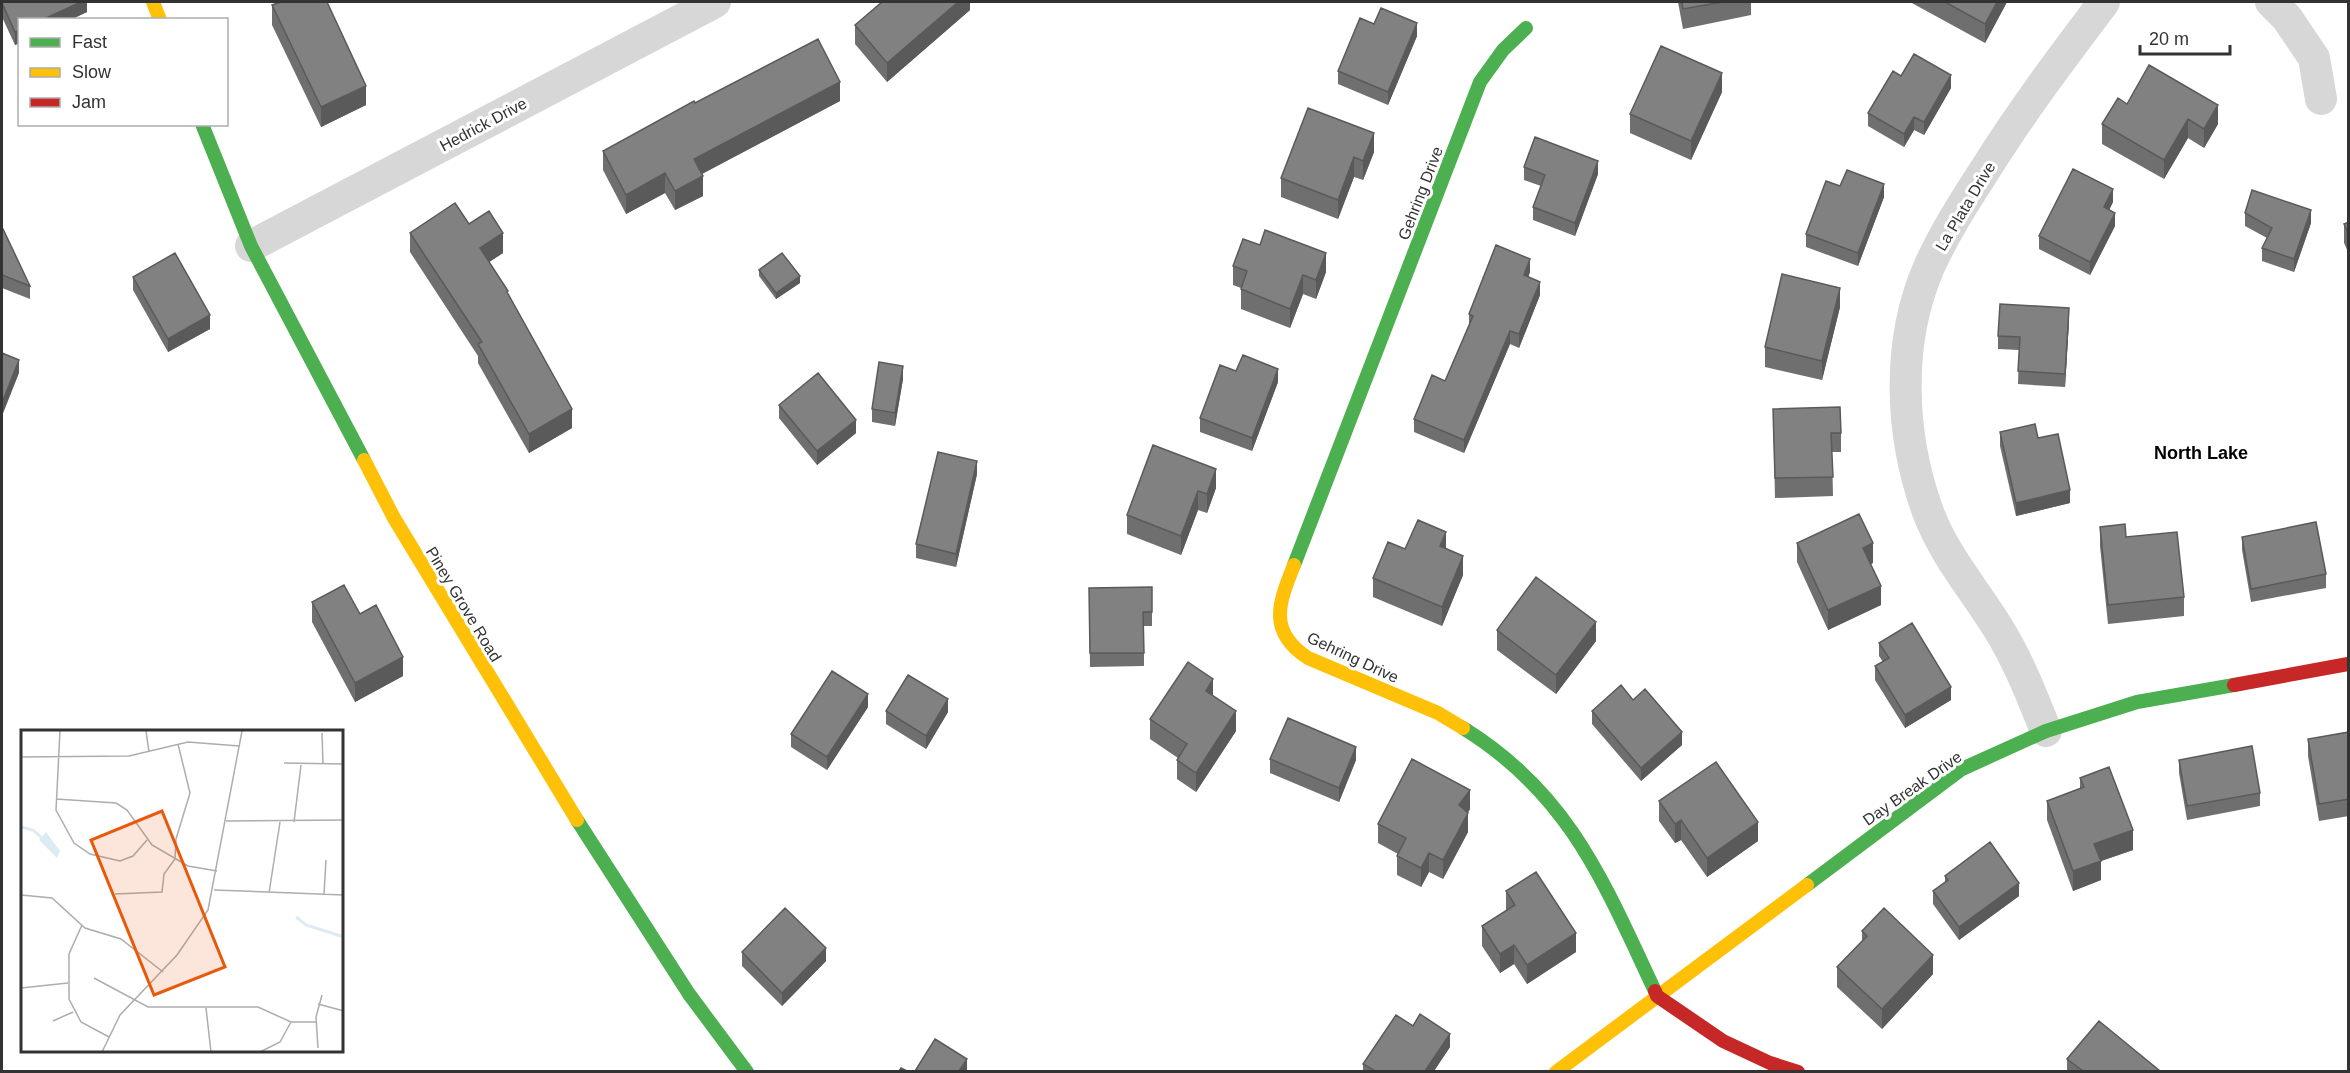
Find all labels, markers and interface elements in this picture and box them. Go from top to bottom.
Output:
legend [18,18,228,126]
scale bar [2140,18,2230,56]
text: 20 m [2149,29,2189,49]
text: Fast [72,32,107,52]
text: Slow [72,62,112,82]
text: Jam [72,92,106,112]
street label: Hedrick Drive [437,94,530,154]
street label: Gehring Drive [1395,144,1446,242]
street label: La Plata Drive [1932,159,1999,254]
district label: North Lake [2154,443,2248,463]
street label: Piney Grove Road [423,544,505,665]
street label: Gehring Drive [1304,629,1401,686]
inset map [21,730,344,1052]
street label: Day Break Drive [1860,748,1965,829]

